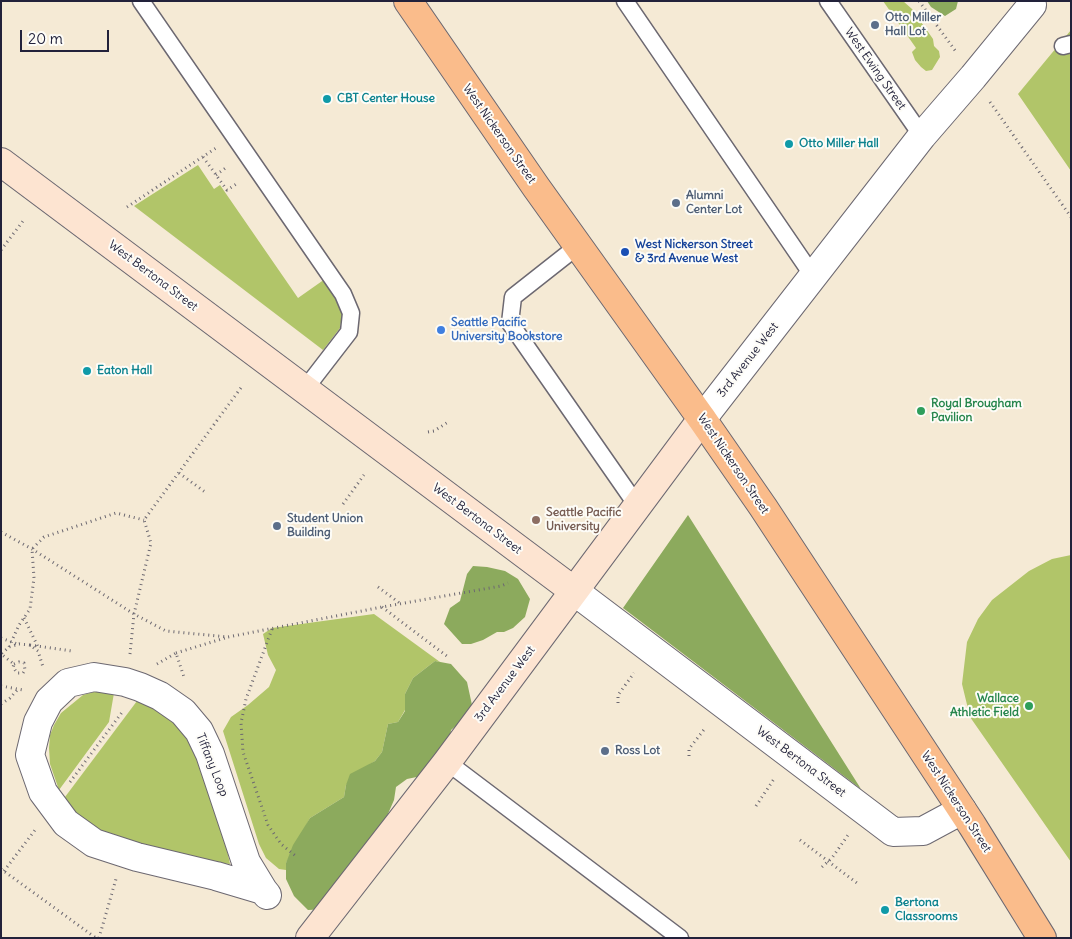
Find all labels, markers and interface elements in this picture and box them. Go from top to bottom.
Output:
place label: Otto Miller Hall Lot [885,11,941,39]
marker: Otto Miller Hall Lot [869,19,881,31]
scale bar [22,20,111,52]
street label: West Ewing Street [841,25,909,113]
text: 20 m [28,29,63,48]
street label: West Nickerson Street [459,82,539,186]
place label: CBT Center House [337,92,435,106]
marker: CBT Center House [321,93,333,105]
place label: Otto Miller Hall [799,137,879,151]
marker: Otto Miller Hall [783,138,795,150]
place label: Alumni Center Lot [686,189,742,217]
marker: Alumni Center Lot [670,197,682,209]
street label: West Bertona Street [106,238,200,314]
place label: West Nickerson Street & 3rd Avenue West [635,238,753,266]
marker: West Nickerson Street & 3rd Avenue West [619,246,631,258]
place label: Seattle Pacific University Bookstore [451,316,562,344]
street label: 3rd Avenue West [714,320,782,400]
marker: Seattle Pacific University Bookstore [435,324,447,336]
place label: Eaton Hall [97,364,152,378]
marker: Eaton Hall [81,365,93,377]
place label: Royal Brougham Pavilion [931,397,1022,425]
marker: Royal Brougham Pavilion [915,405,927,417]
street label: West Nickerson Street [694,411,772,517]
street label: West Bertona Street [430,481,524,557]
place label: Seattle Pacific University [546,506,621,534]
place label: Student Union Building [287,512,363,540]
marker: Seattle Pacific University [530,514,542,526]
marker: Student Union Building [271,520,283,532]
street label: 3rd Avenue West [472,643,538,725]
place label: Wallace Athletic Field [950,692,1019,720]
marker: Wallace Athletic Field [1023,700,1035,712]
street label: West Bertona Street [754,724,848,800]
street label: Tiffany Loop [193,731,231,799]
place label: Ross Lot [615,744,660,758]
marker: Ross Lot [599,745,611,757]
street label: West Nickerson Street [918,749,994,855]
place label: Bertona Classrooms [895,896,958,924]
marker: Bertona Classrooms [879,904,891,916]

